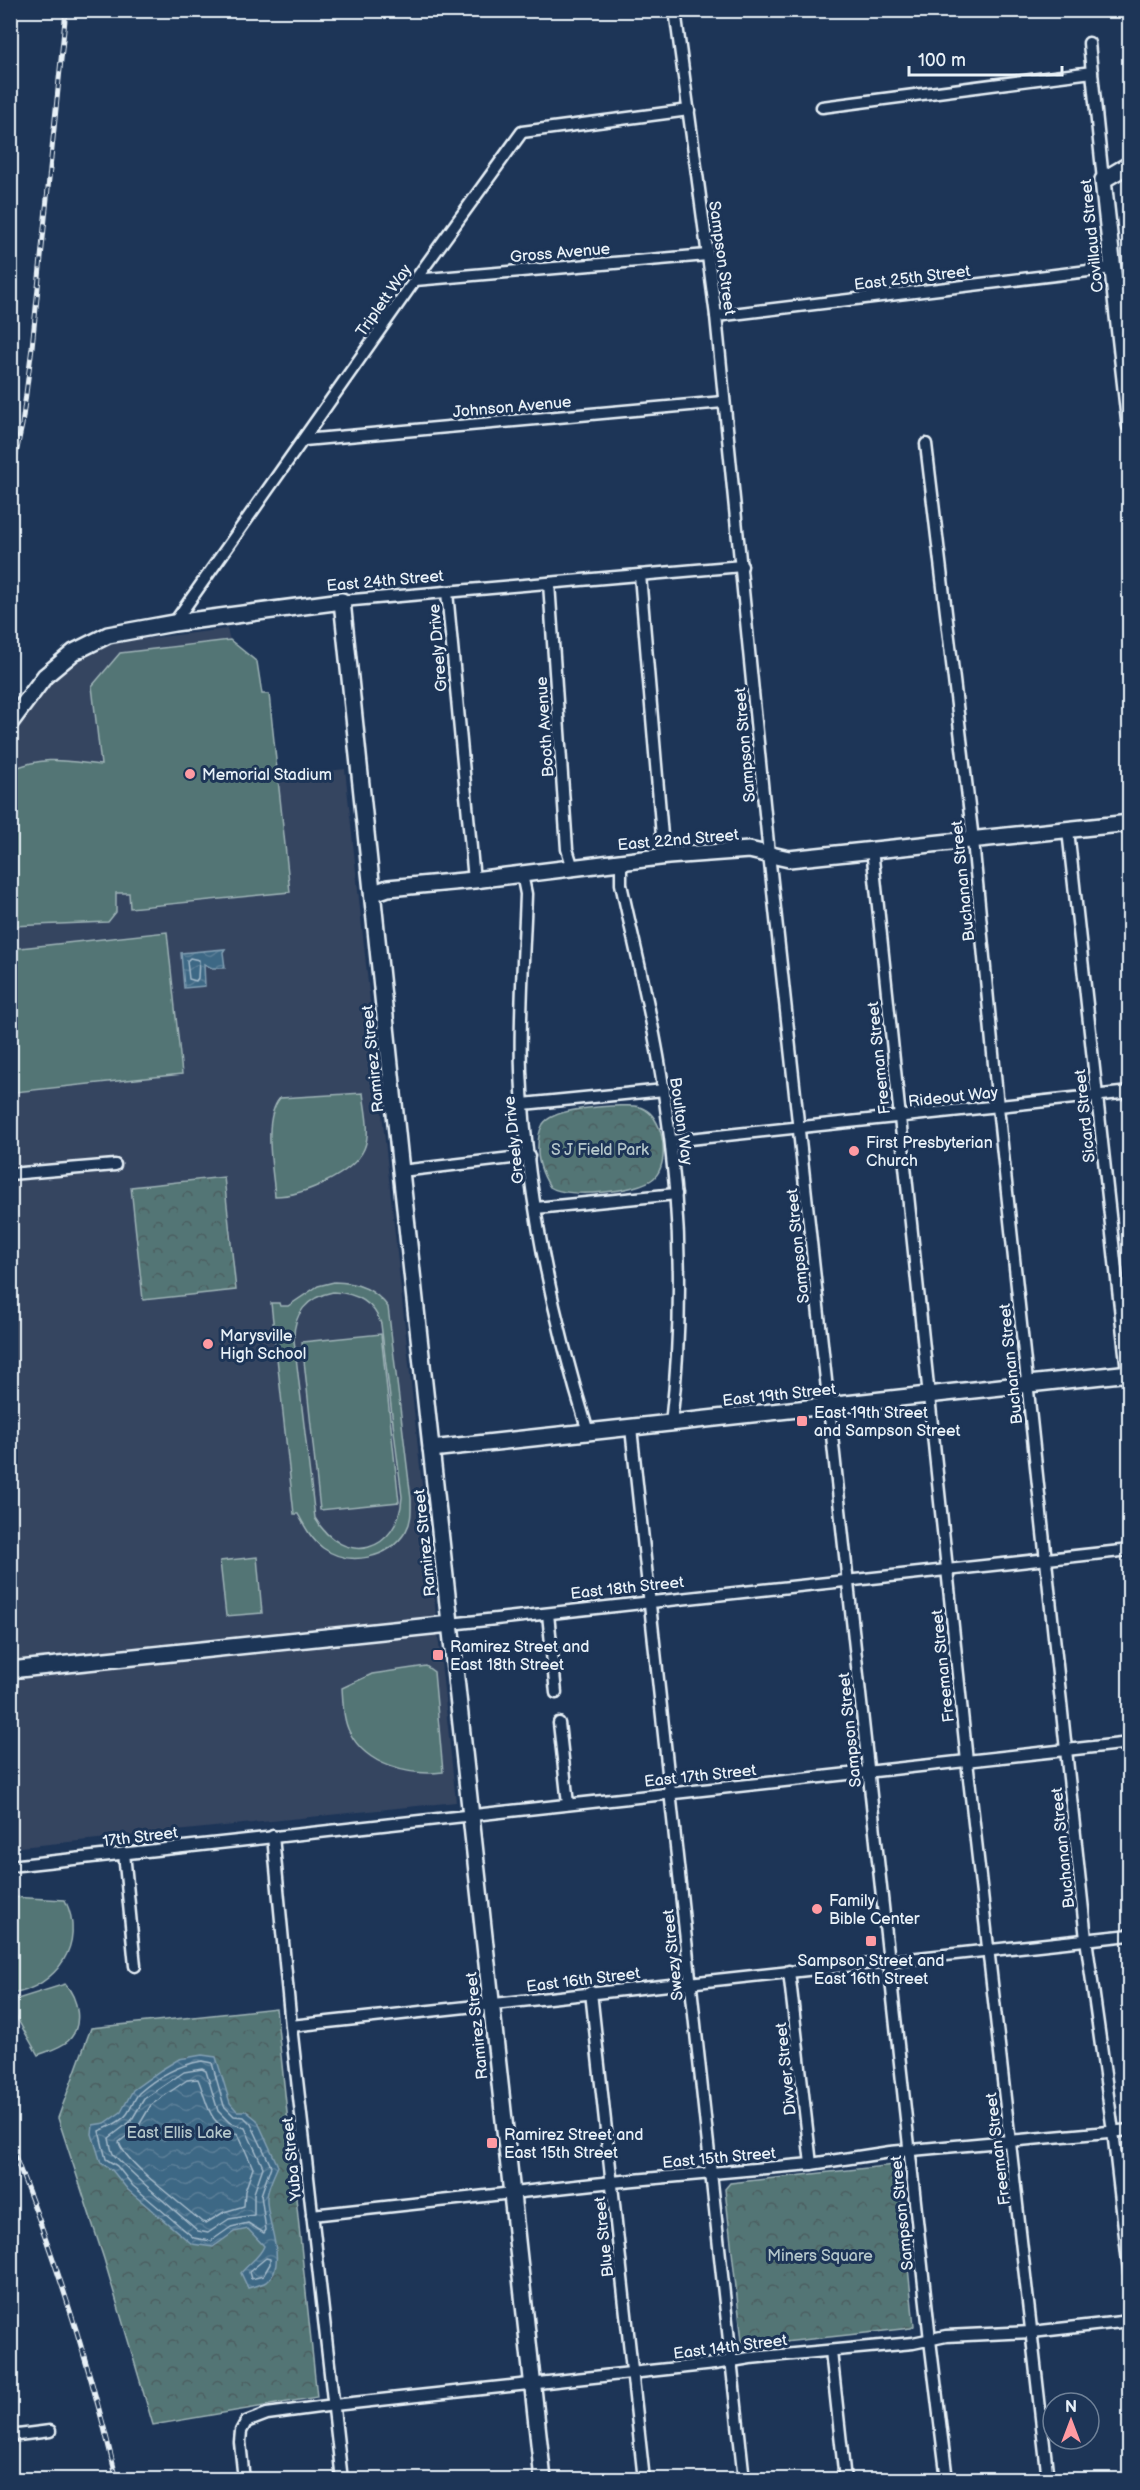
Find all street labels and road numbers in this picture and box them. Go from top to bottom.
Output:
street label: Covillaud Street [1077,178,1108,293]
street label: Sampson Street [704,200,739,317]
street label: Gross Avenue [509,240,611,267]
street label: Triplett Way [352,260,417,341]
street label: East 25th Street [853,262,972,295]
street label: Johnson Avenue [452,393,573,422]
street label: East 24th Street [326,567,445,596]
street label: Greely Drive [425,603,452,693]
street label: Booth Avenue [532,675,558,778]
street label: Sampson Street [731,687,760,803]
street label: Buchanan Street [948,819,979,942]
street label: East 22nd Street [617,826,740,855]
street label: Freeman Street [864,1000,895,1115]
street label: Ramirez Street [358,1004,389,1114]
street label: Sicard Street [1071,1068,1100,1163]
street label: Boulton Way [665,1076,696,1167]
street label: Rideout Way [907,1083,1000,1112]
street label: Greely Drive [500,1095,529,1185]
street label: Sampson Street [783,1187,814,1304]
street label: Buchanan Street [996,1302,1027,1425]
street label: East 19th Street [722,1380,837,1411]
street label: Ramirez Street [410,1488,441,1598]
street label: East 18th Street [569,1573,685,1604]
street label: Freeman Street [928,1608,959,1723]
street label: Sampson Street [835,1671,866,1788]
street label: East 17th Street [643,1761,757,1792]
street label: Buchanan Street [1048,1786,1079,1909]
street label: 17th Street [101,1823,179,1852]
street label: Swezy Street [659,1908,688,2001]
street label: East 16th Street [525,1964,641,1997]
street label: Ramirez Street [462,1971,493,2081]
street label: Divver Street [772,2021,801,2116]
street label: Freeman Street [982,2091,1015,2206]
street label: Yuba Street [279,2116,306,2202]
street label: East 15th Street [662,2144,777,2173]
street label: Sampson Street [887,2154,918,2271]
street label: Blue Street [591,2196,618,2278]
street label: East 14th Street [672,2331,788,2364]

